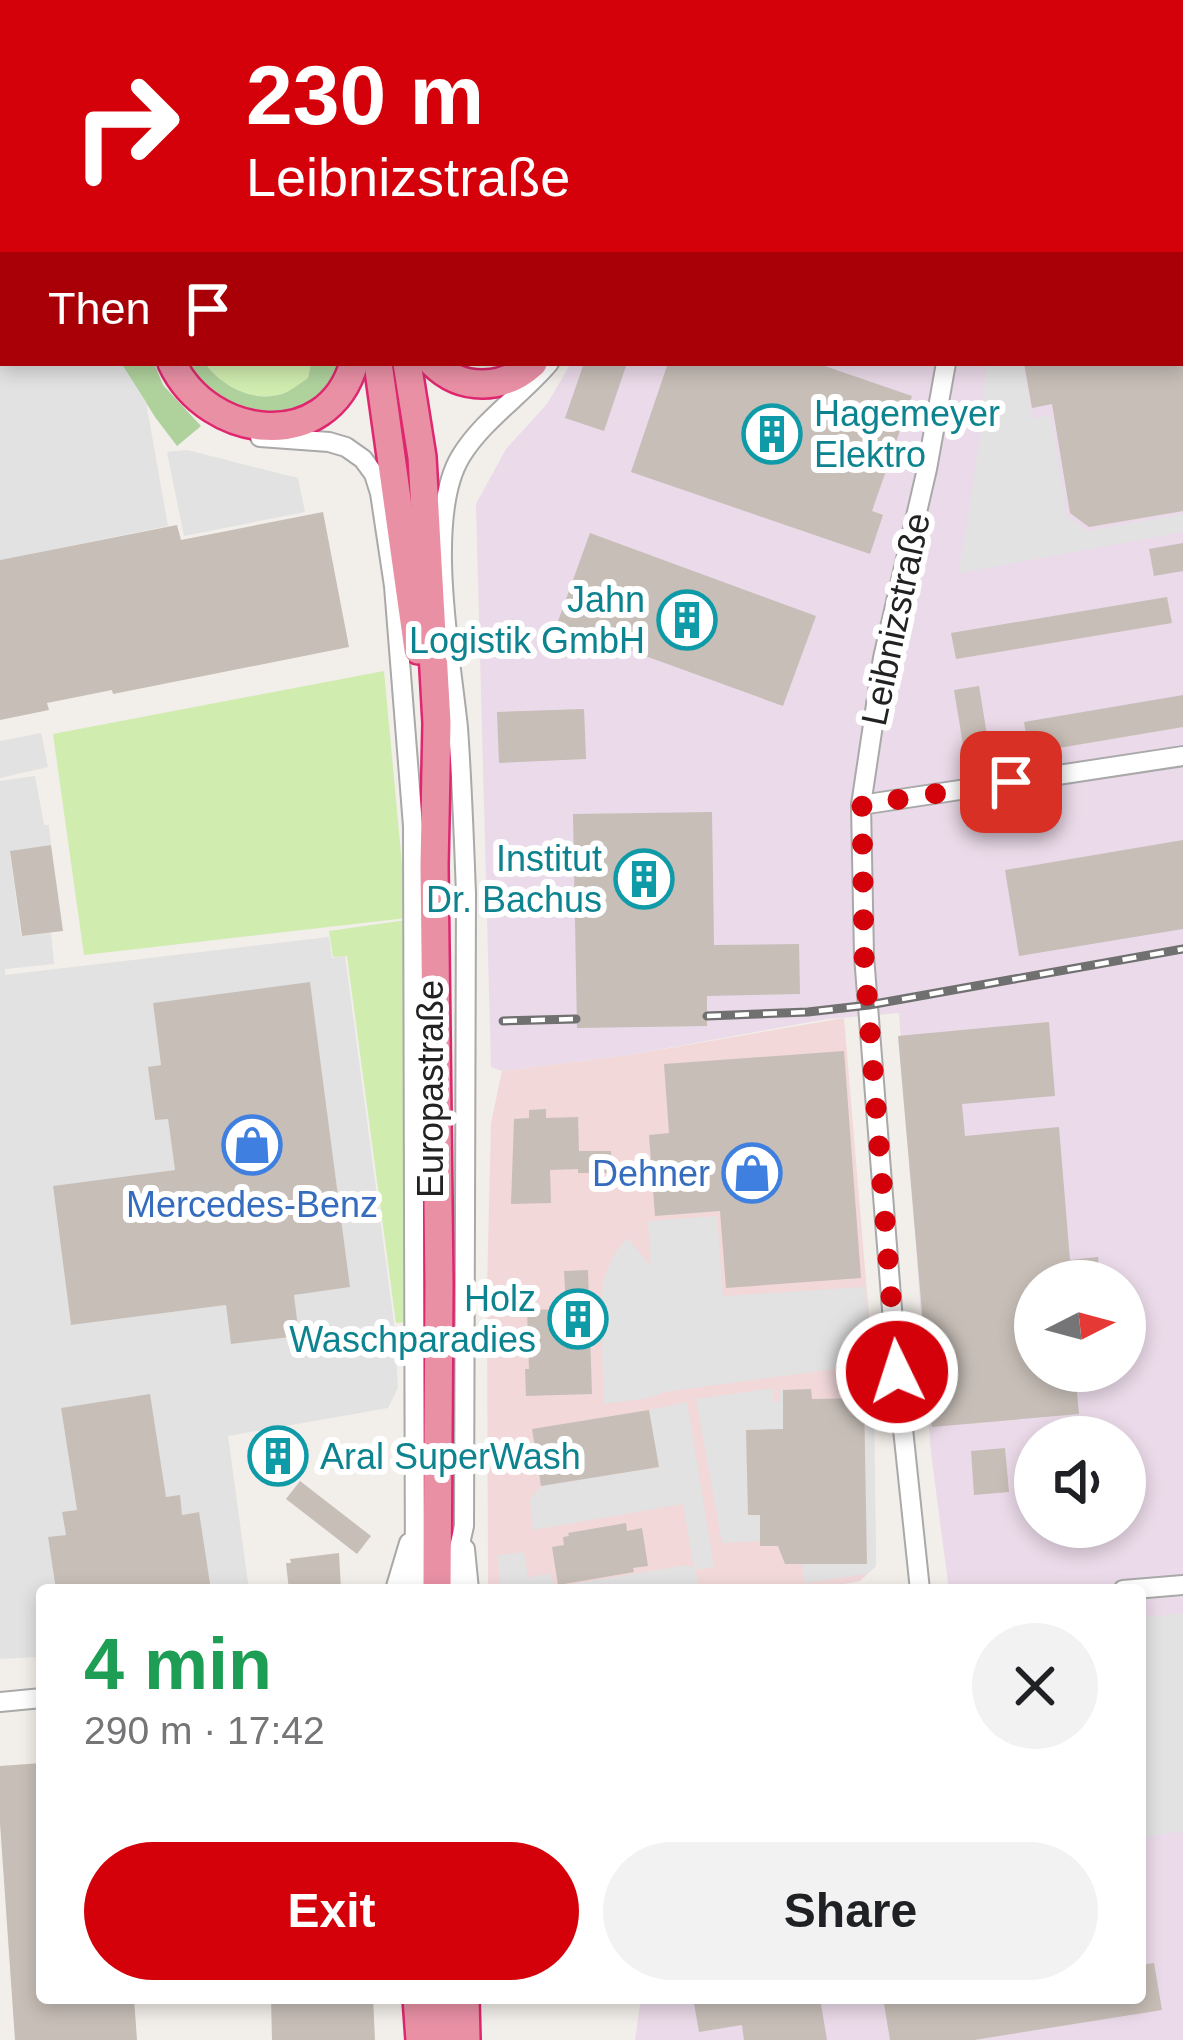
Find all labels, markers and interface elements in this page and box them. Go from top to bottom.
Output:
icon: right [48,48,204,204]
text: 230 m [246,48,484,142]
text: Leibnizstraße [246,147,570,207]
icon: arrive [175,276,241,342]
text: Then [48,283,151,334]
place label: Hagemeyer Elektro [814,393,1000,475]
building icon: Hagemeyer Elektro [741,403,803,465]
street label: Leibnizstraße [853,509,938,729]
place label: Jahn Logistik GmbH [409,579,645,661]
building icon: Jahn Logistik GmbH [656,589,718,651]
pin [960,731,1062,833]
icon: arrive [978,749,1044,815]
place label: Institut Dr. Bachus [426,838,602,920]
building icon: Institut Dr. Bachus [613,848,675,910]
street label: Europastraße [410,980,451,1198]
shop icon: Mercedes-Benz [221,1114,283,1176]
shop icon: Dehner [721,1142,783,1204]
place label: Dehner [592,1153,710,1194]
place label: Mercedes-Benz [126,1184,378,1225]
north arrow [1014,1260,1146,1392]
map controls [1014,1260,1146,1548]
place label: Holz Waschparadies [289,1278,536,1360]
building icon: Holz Waschparadies [547,1288,609,1350]
position arrow [834,1309,960,1435]
button: sound [1014,1416,1146,1548]
building icon: Aral SuperWash [247,1425,309,1487]
place label: Aral SuperWash [320,1436,581,1477]
button: close [972,1623,1098,1749]
text: 4 min [84,1624,272,1704]
text: 290 m · 17:42 [84,1709,325,1752]
button: Exit [84,1842,579,1980]
button: Share [603,1842,1098,1980]

